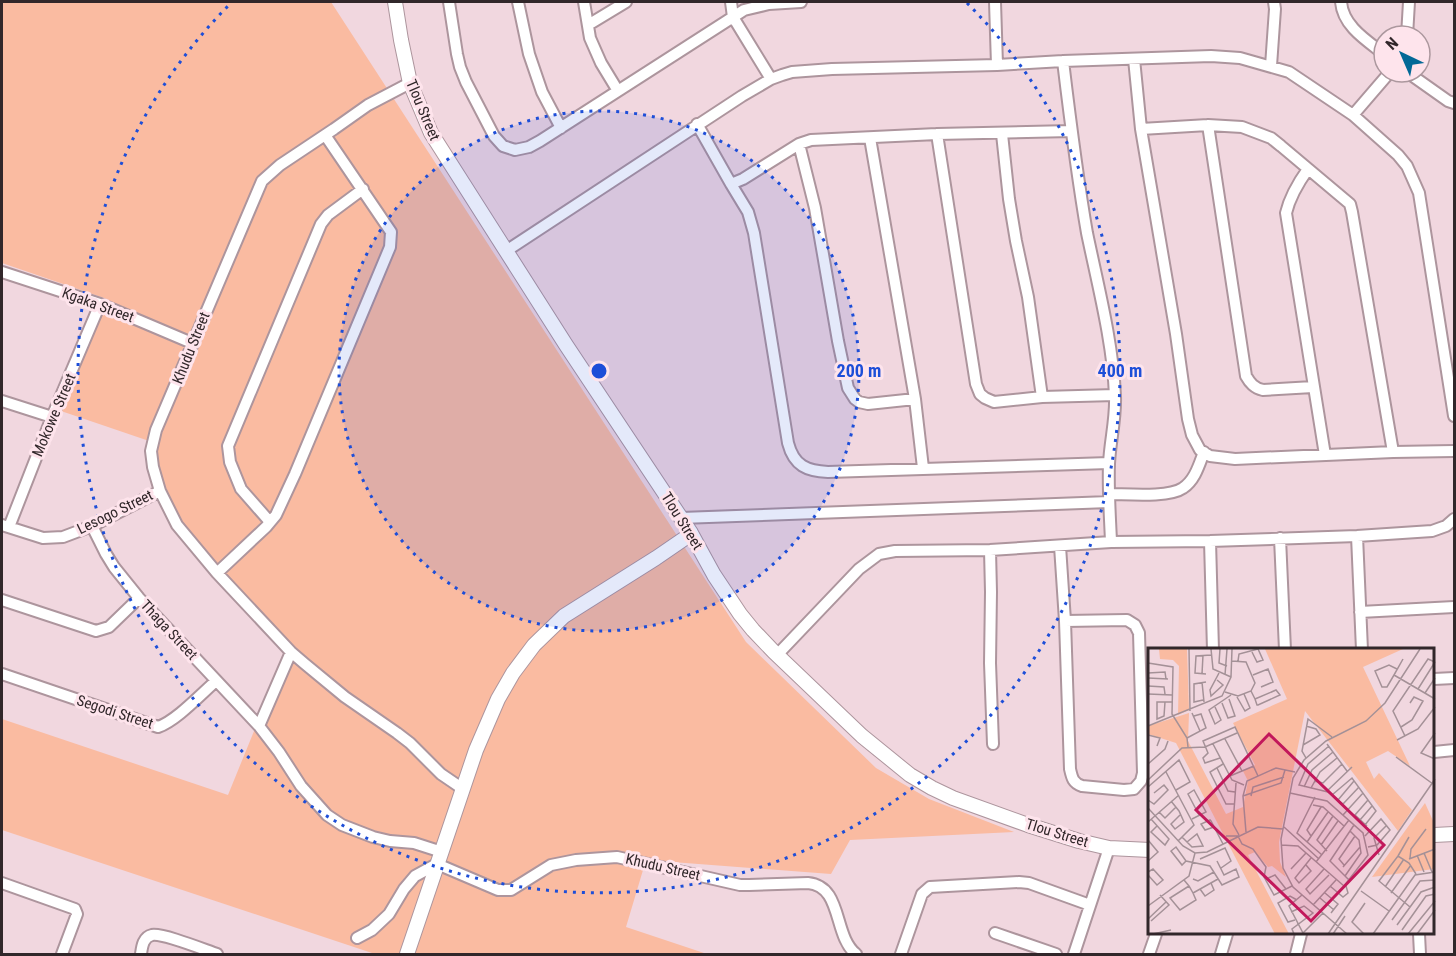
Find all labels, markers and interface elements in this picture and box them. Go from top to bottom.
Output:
north arrow [1372,24,1432,84]
text: N [1382,33,1402,54]
street label: Tlou Street [402,77,444,143]
street label: Kgaka Street [60,284,136,326]
street label: Khudu Street [168,309,214,387]
text: 200 m [837,360,881,381]
text: 400 m [1098,360,1142,381]
centre of rings [589,361,609,381]
street label: Mokowe Street [28,371,80,459]
street label: Lesogo Street [74,486,156,538]
street label: Tlou Street [657,489,707,553]
street label: Thaga Street [137,596,201,664]
inset map [1148,648,1435,935]
street label: Segodi Street [75,691,155,733]
street label: Tlou Street [1023,815,1091,851]
street label: Khudu Street [624,850,702,884]

